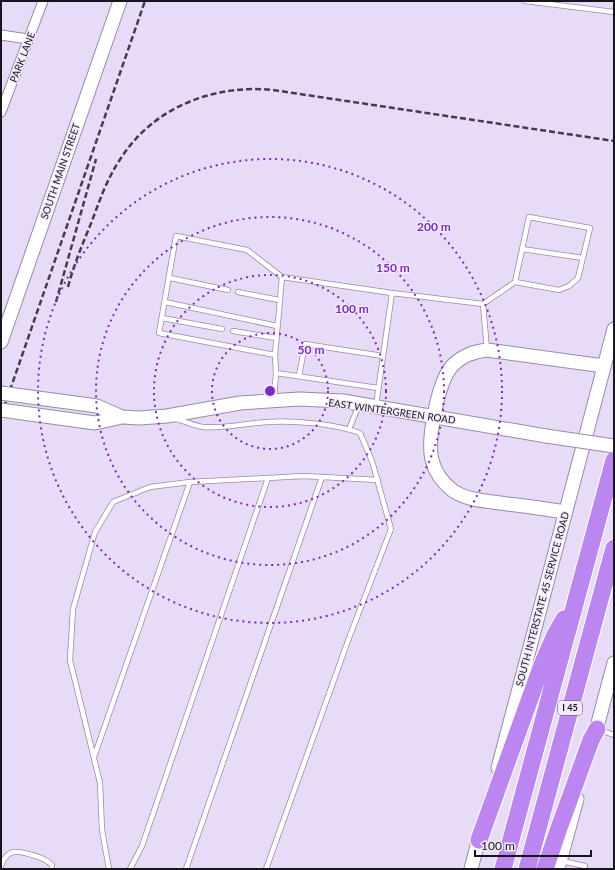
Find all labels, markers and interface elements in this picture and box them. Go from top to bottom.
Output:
street label: PARK LANE [7,30,37,84]
street label: SOUTH MAIN STREET [38,121,82,221]
text: 200 m [417,219,451,234]
text: 150 m [376,260,410,275]
text: 100 m [335,301,369,316]
text: 50 m [298,342,324,357]
centre of rings [263,384,277,398]
street label: EAST WINTERGREEN ROAD [328,396,457,426]
street label: SOUTH INTERSTATE 45 SERVICE ROAD [513,510,571,688]
road number: I 45 [558,701,582,715]
scale bar [475,832,591,858]
text: 100 m [481,838,515,853]

